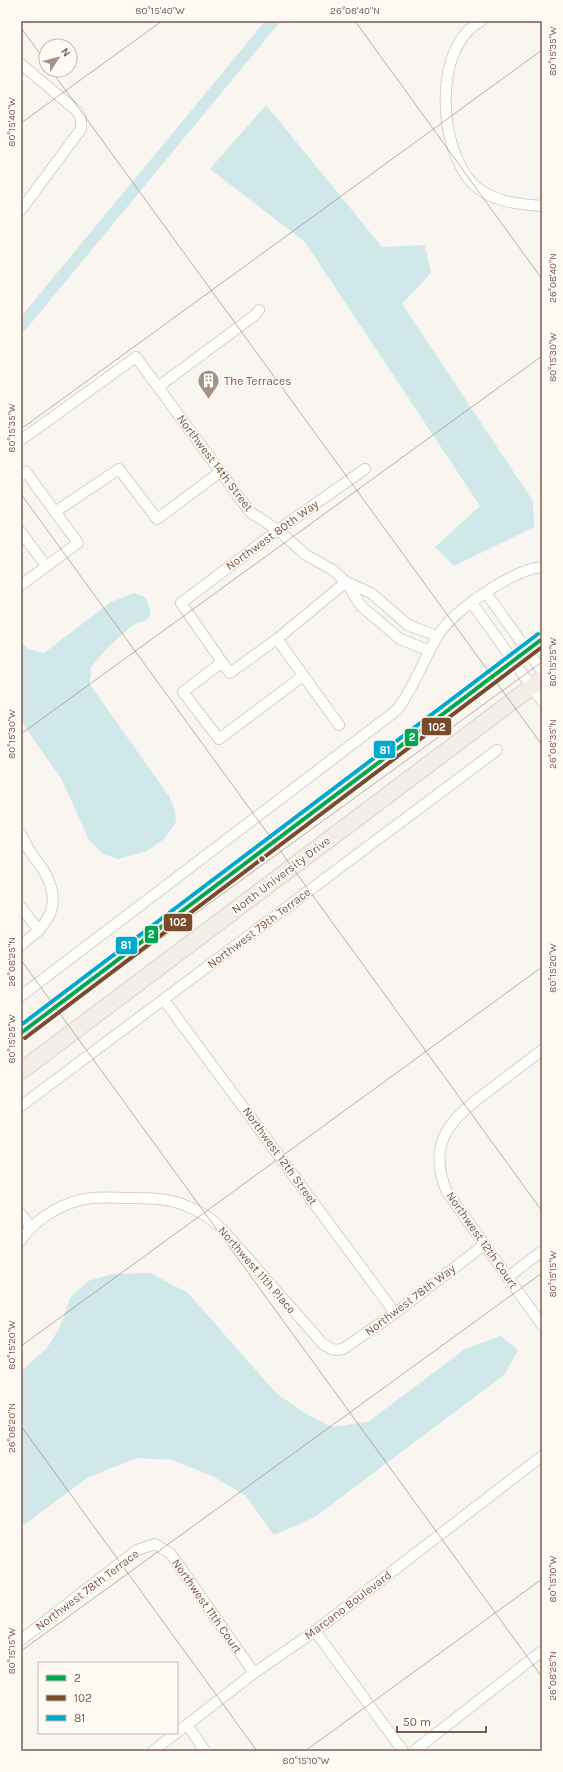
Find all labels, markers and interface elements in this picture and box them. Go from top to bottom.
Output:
text: 80°15'40"W [135,5,185,17]
text: 26°08'40"N [330,5,380,17]
text: 80°15'35"W [547,26,559,76]
north arrow [38,38,78,78]
text: N [58,45,73,59]
text: 80°15'40"W [6,97,18,147]
text: 26°08'40"N [547,253,559,303]
text: 80°15'30"W [547,332,559,382]
building icon: The Terraces [195,368,221,401]
place label: The Terraces [224,374,291,388]
text: 80°15'35"W [6,403,18,453]
street label: Northwest 14th Street [174,412,256,515]
street label: Northwest 80th Way [223,496,321,573]
text: 80°15'25"W [547,637,559,687]
text: 80°15'30"W [6,709,18,759]
line badge: 102 [421,717,452,736]
text: 26°08'35"N [547,719,559,769]
text: 102 [428,721,446,734]
line badge: 2 [404,728,419,747]
text: 2 [409,731,416,744]
line badge: 81 [373,740,396,759]
text: 81 [379,744,391,757]
street label: North University Drive [229,833,333,917]
unlabelled marker [257,854,267,864]
street label: Northwest 79th Terrace [205,885,313,971]
line badge: 102 [163,913,193,932]
text: 102 [169,916,187,929]
line badge: 2 [144,925,159,944]
text: 2 [148,928,155,941]
line badge: 81 [115,936,138,955]
text: 26°08'25"N [6,937,18,987]
text: 81 [120,939,132,952]
text: 80°15'20"W [547,943,559,993]
text: 80°15'25"W [6,1014,18,1064]
street label: Northwest 12th Street [240,1104,321,1208]
street label: Northwest 12th Court [443,1189,521,1291]
street label: Northwest 11th Place [215,1224,299,1316]
text: 80°15'15"W [547,1251,559,1297]
street label: Northwest 78th Way [362,1261,458,1339]
text: 80°15'20"W [6,1320,18,1370]
text: 26°08'20"N [6,1403,18,1453]
street label: Northwest 78th Terrace [33,1547,141,1633]
text: 80°15'10"W [547,1555,559,1603]
street label: Northwest 11th Court [169,1556,245,1656]
street label: Marcano Boulevard [302,1568,394,1642]
text: 80°15'15"W [6,1628,18,1674]
text: 26°08'25"N [547,1651,559,1701]
legend [38,1662,178,1734]
text: 2 [74,1671,81,1685]
text: 102 [74,1691,92,1705]
scale bar [397,1708,486,1734]
text: 81 [74,1711,85,1725]
text: 50 m [403,1715,431,1729]
text: 80°15'10"W [282,1755,330,1767]

